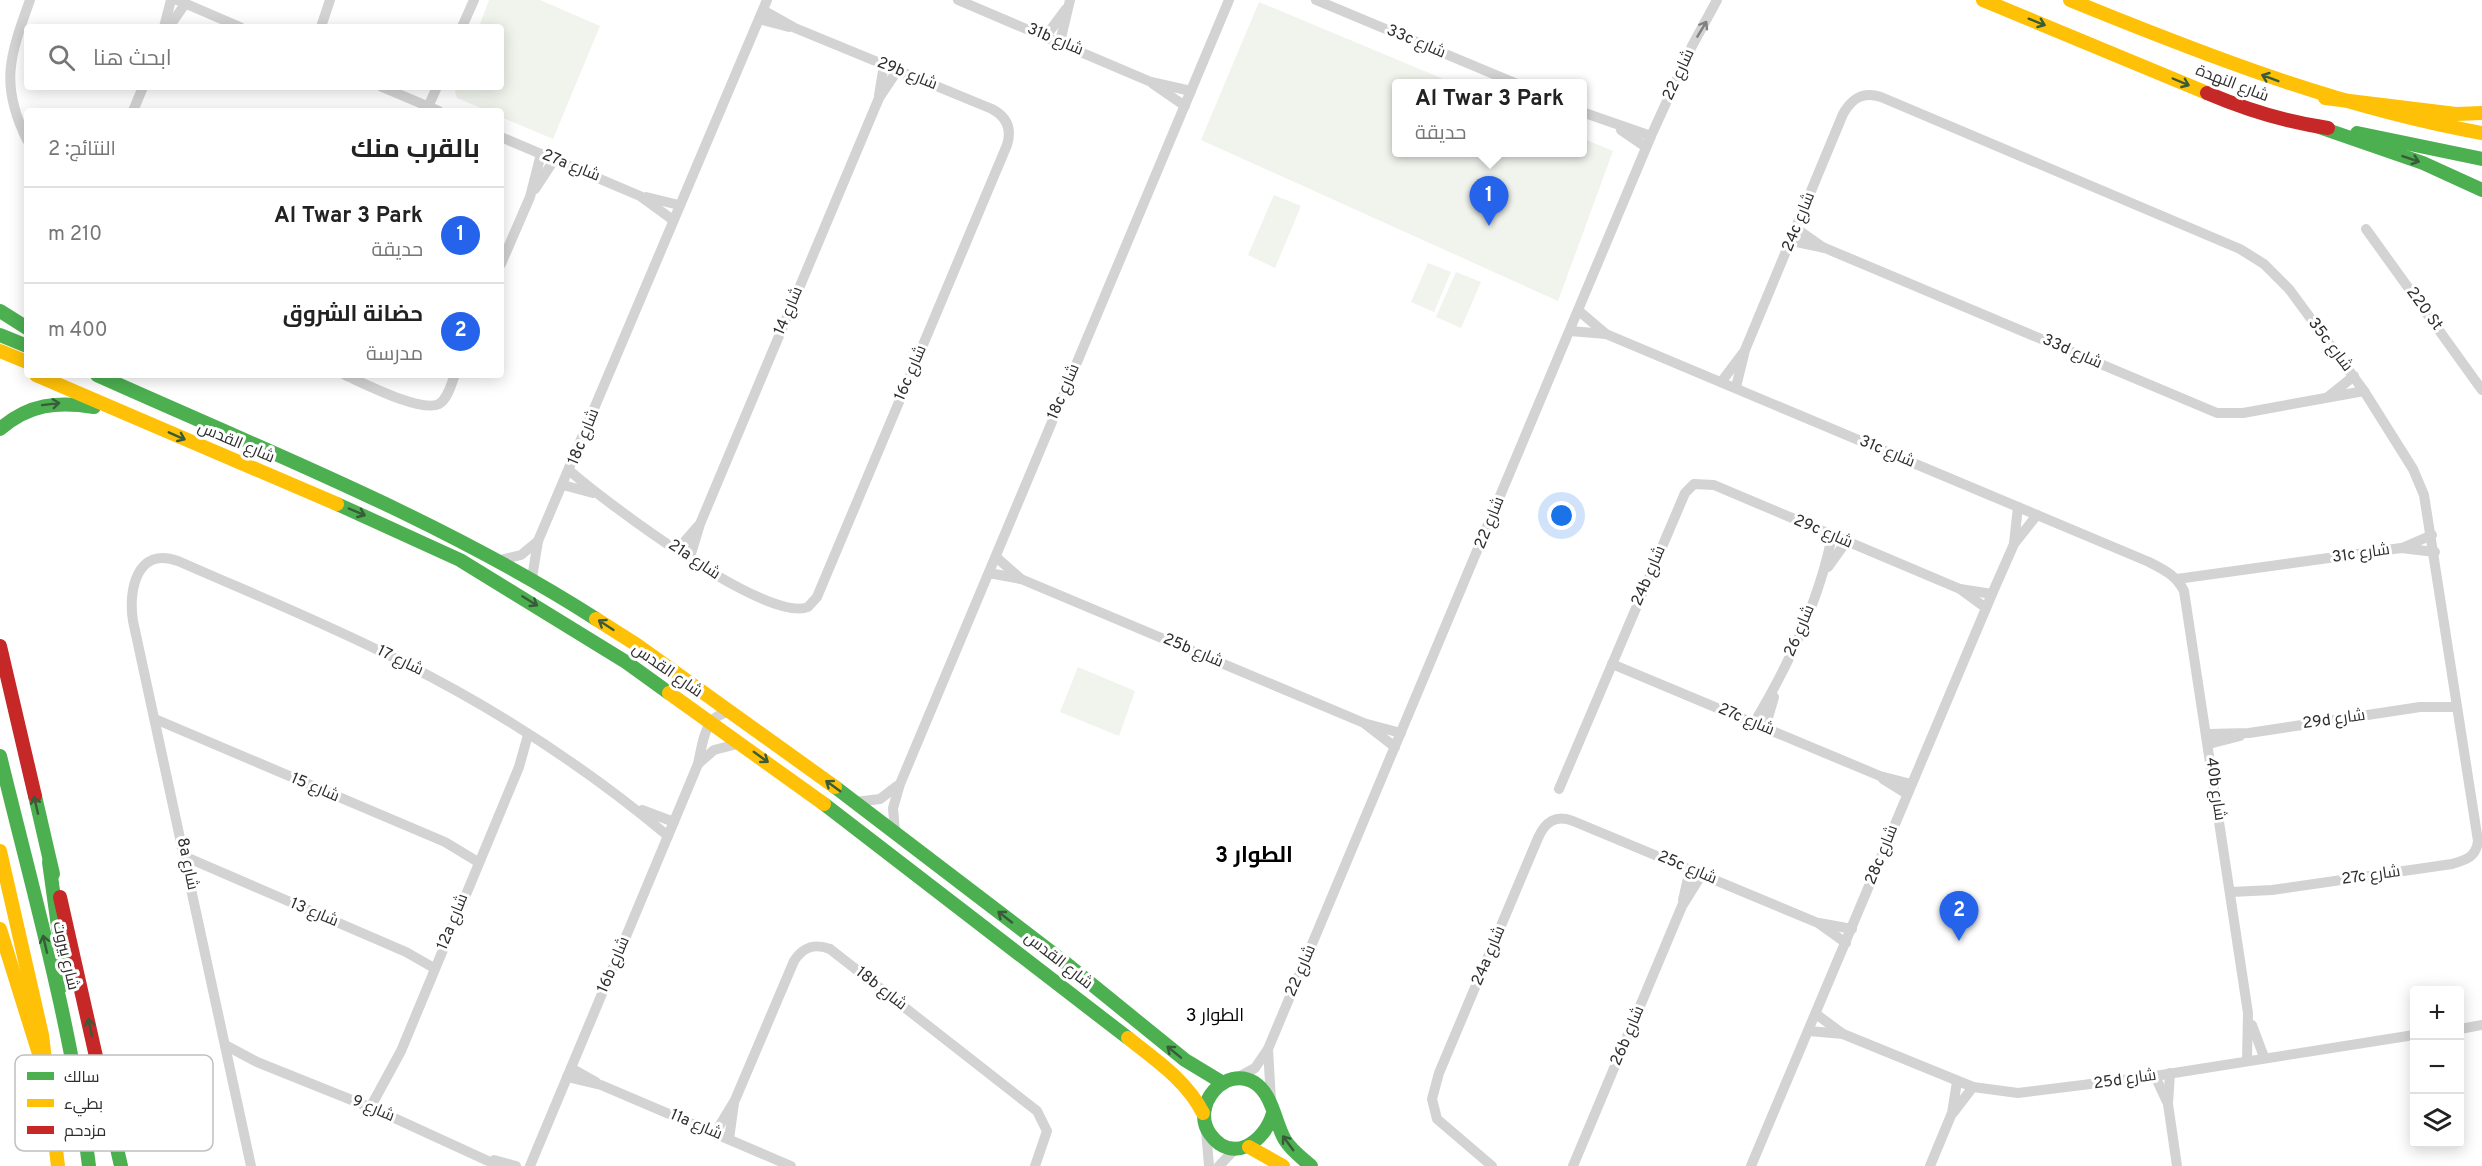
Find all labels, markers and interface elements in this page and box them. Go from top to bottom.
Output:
one-way arrow [2028,17,2046,28]
street label: 31b شارع [1024,19,1086,61]
street label: 33c شارع [1383,21,1449,63]
one-way arrow [1696,21,1708,38]
search box [24,24,504,90]
icon: search [45,41,78,74]
text: ابحث هنا [93,46,172,73]
street label: شارع 22 [1658,46,1700,104]
street label: 29b شارع [874,53,940,95]
street label: شارع النهدة [2193,61,2271,107]
one-way arrow [2261,71,2280,82]
one-way arrow [2171,77,2189,88]
popup [1392,79,1587,157]
text: Al Twar 3 Park [1415,86,1564,113]
text: حديقة [1415,121,1466,147]
text: بالقرب منك [351,134,480,167]
text: النتائج: 2 [48,137,116,163]
street label: 27a شارع [539,145,603,187]
one-way arrow [2401,154,2420,165]
pin: 1 [1470,176,1508,226]
street label: 24c شارع [1778,189,1820,255]
text: Al Twar 3 Park [274,203,423,230]
text: 210 m [48,222,102,248]
text: 1 [457,222,465,248]
text: حديقة [372,238,423,264]
street label: 220 St [2401,283,2447,335]
street label: شارع 14 [770,284,808,338]
text: حضانة الشروق [283,302,423,329]
street label: 35c شارع [2303,314,2357,376]
text: 400 m [48,318,108,344]
text: 2 [454,318,467,344]
street label: 33d شارع [2039,330,2105,374]
text: مدرسة [366,342,423,368]
street label: 16c شارع [890,342,932,404]
street label: 18c شارع [1043,361,1085,423]
one-way arrow [41,398,60,409]
street label: 18c شارع [564,406,604,468]
street label: شارع القدس [195,418,277,468]
one-way arrow [168,431,186,442]
street label: 31c شارع [1856,431,1918,473]
street label: شارع 22 [1471,494,1509,552]
your location [1547,501,1576,530]
one-way arrow [347,507,365,518]
street label: 29c شارع [1791,511,1855,553]
street label: 21a شارع [664,535,724,585]
street label: 31c شارع [2331,540,2391,568]
street label: 24b شارع [1627,543,1671,609]
one-way arrow [521,596,538,608]
street label: شارع 26 [1780,602,1820,660]
one-way arrow [597,619,614,632]
street label: 25b شارع [1160,629,1226,673]
street label: شارع القدس [628,639,706,703]
street label: شارع 17 [374,641,426,681]
street label: 27c شارع [1715,699,1777,741]
street label: 29d شارع [2301,706,2367,734]
one-way arrow [752,751,768,764]
street label: 40b شارع [2201,756,2229,822]
street label: شارع 15 [288,769,342,807]
one-way arrow [826,780,842,792]
one-way arrow [30,795,42,814]
street label: 28c شارع [1861,822,1903,888]
street label: 8a شارع [172,836,202,892]
district label: الطوار 3 [1215,843,1293,870]
street label: 25c شارع [1654,847,1720,889]
street label: 27c شارع [2340,862,2402,890]
street label: 12a شارع [433,891,473,953]
pin: 2 [1940,892,1978,941]
street label: شارع 13 [287,894,341,932]
one-way arrow [997,911,1013,924]
street label: شارع بيروت [47,920,83,992]
street label: 24a شارع [1468,923,1510,989]
street label: شارع القدس [1020,928,1096,994]
street label: 16b شارع [593,934,635,996]
one-way arrow [38,935,50,954]
street label: شارع 22 [1281,942,1321,1000]
street label: 18b شارع [851,963,911,1015]
map controls [2410,986,2464,1148]
button: + [2410,986,2464,1040]
street label: 26b شارع [1606,1003,1650,1069]
district label: الطوار 3 [1186,1005,1244,1028]
one-way arrow [83,1018,95,1037]
button: − [2410,1040,2464,1094]
one-way arrow [1166,1045,1182,1058]
legend [15,1055,213,1151]
street label: 25d شارع [2092,1066,2158,1094]
text: سالك [64,1068,99,1088]
street label: شارع 9 [349,1091,397,1127]
button: layers [2410,1094,2464,1148]
text: بطيء [64,1095,103,1117]
street label: 11a شارع [667,1105,725,1145]
text: مزدحم [64,1122,106,1142]
one-way arrow [1282,1135,1294,1151]

